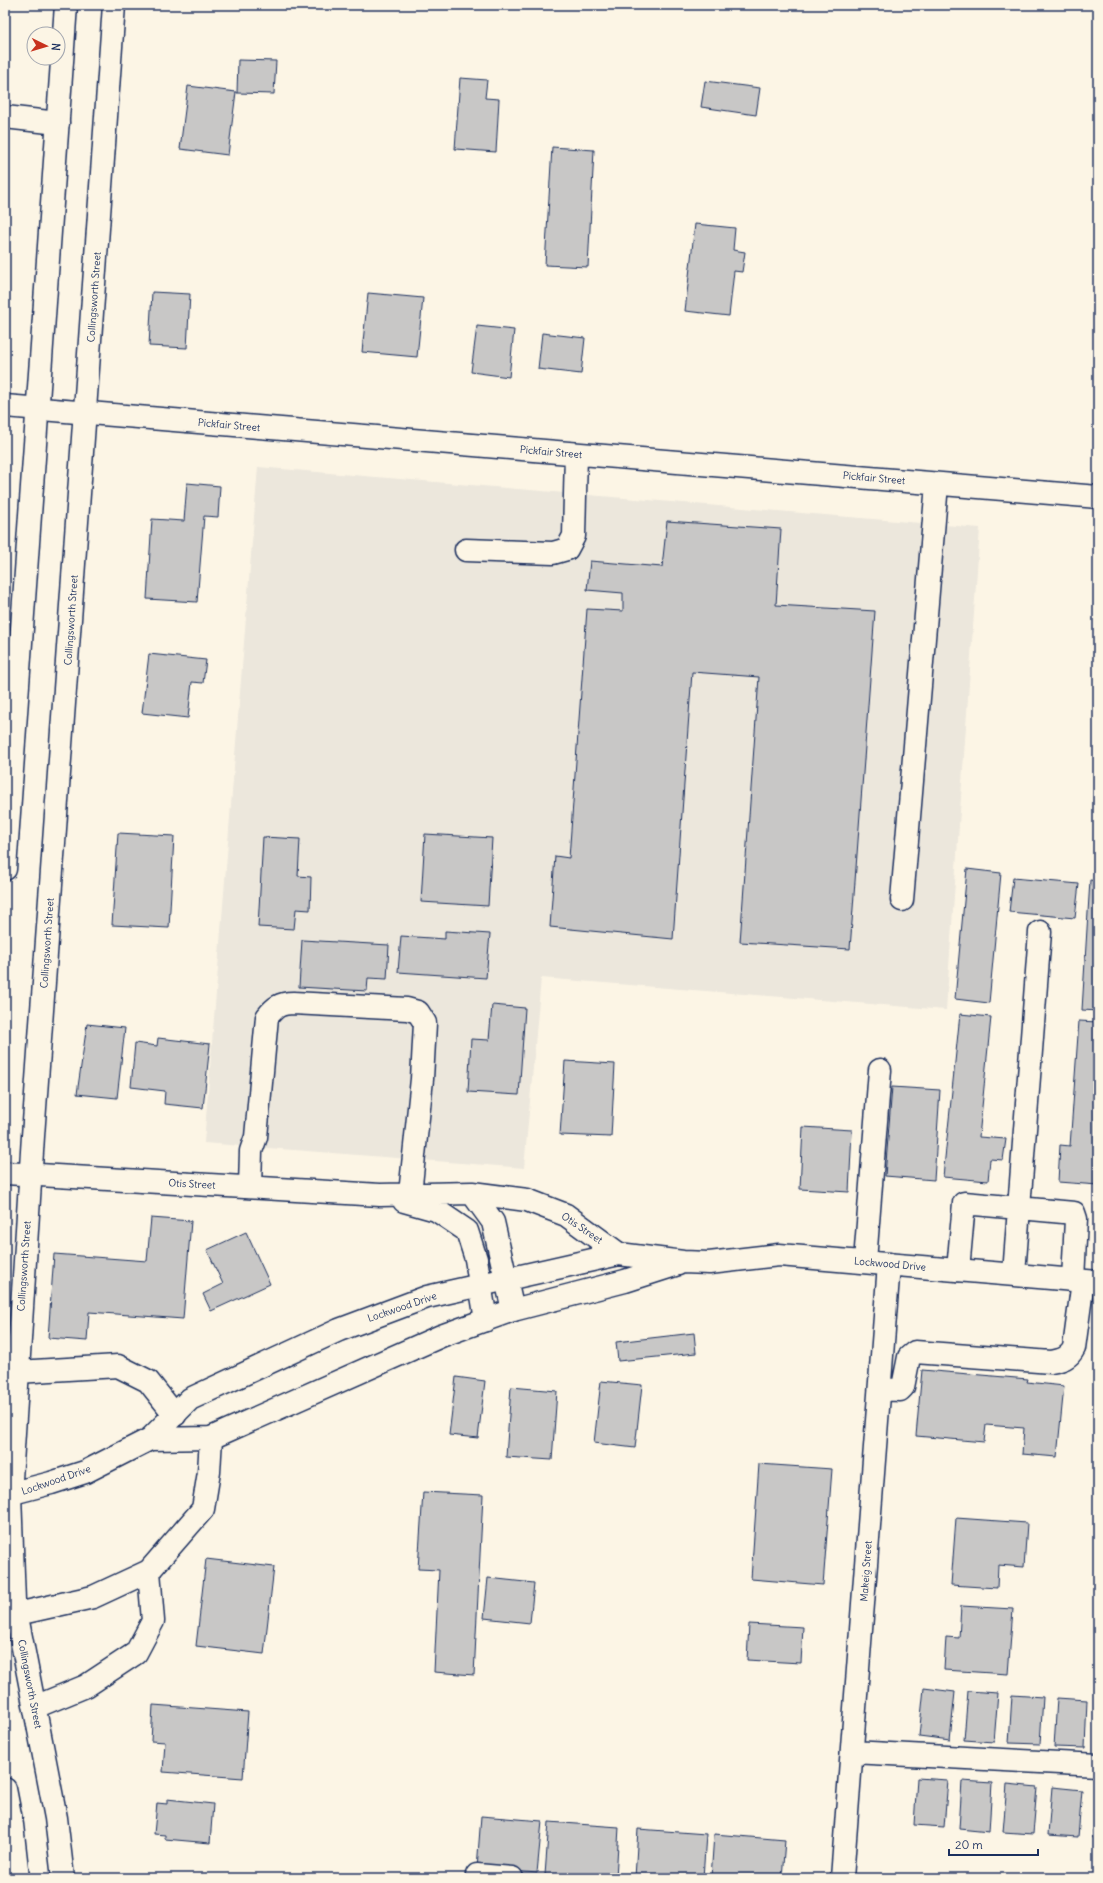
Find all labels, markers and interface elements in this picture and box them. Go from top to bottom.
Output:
north arrow [26,26,66,66]
text: N [49,42,63,51]
street label: Collingsworth Street [84,251,104,343]
street label: Pickfair Street [197,416,261,434]
street label: Pickfair Street [519,443,583,461]
street label: Pickfair Street [842,469,906,487]
street label: Collingsworth Street [61,574,81,666]
street label: Collingsworth Street [37,897,57,989]
street label: Otis Street [168,1176,216,1192]
street label: Otis Street [559,1209,606,1247]
street label: Collingsworth Street [14,1220,34,1312]
street label: Lockwood Drive [854,1254,926,1274]
street label: Lockwood Drive [366,1289,438,1325]
street label: Lockwood Drive [20,1462,92,1498]
street label: Makeig Street [857,1539,875,1602]
street label: Collingsworth Street [15,1638,45,1730]
scale bar [949,1831,1038,1857]
text: 20 m [955,1837,983,1852]

